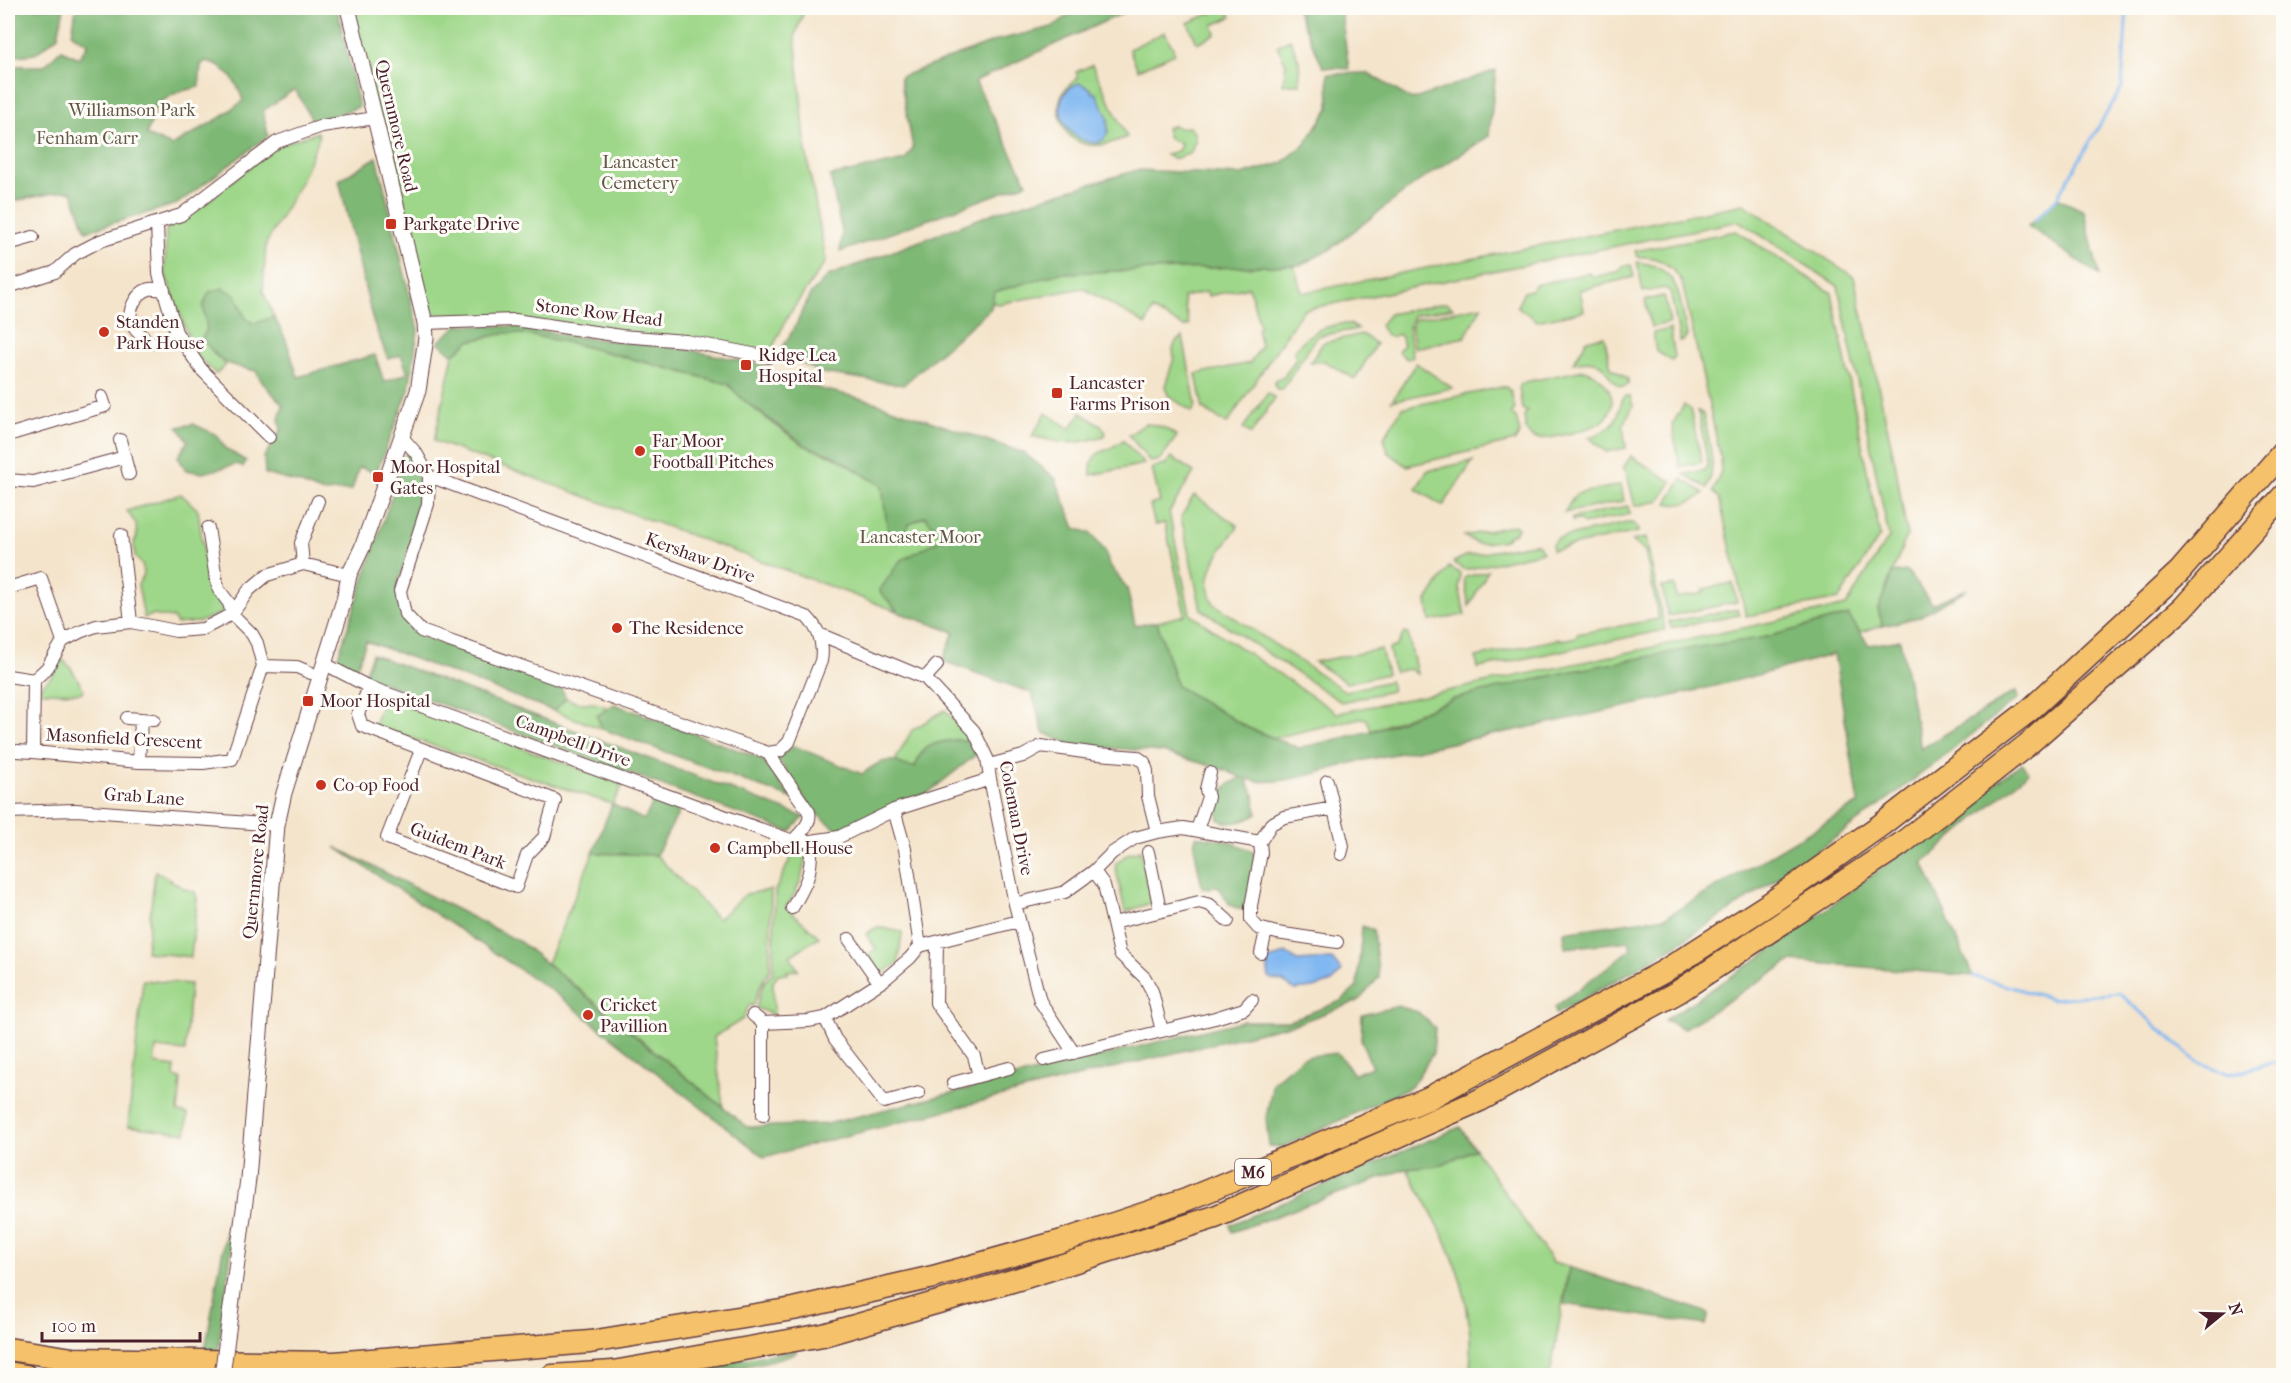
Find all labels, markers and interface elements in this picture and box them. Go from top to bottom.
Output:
street label: Quernmore Road [371,58,421,194]
park label: Williamson Park [67,100,196,121]
park label: Fenham Carr [36,128,138,149]
park label: Lancaster Cemetery [601,152,680,194]
place label: Parkgate Drive [403,214,520,235]
marker: Parkgate Drive [384,217,398,231]
street label: Stone Row Head [534,295,664,331]
place label: Standen Park House [116,312,204,354]
marker: Standen Park House [97,325,111,339]
place label: Ridge Lea Hospital [758,345,837,387]
marker: Ridge Lea Hospital [739,358,753,372]
place label: Lancaster Farms Prison [1069,373,1170,415]
marker: Lancaster Farms Prison [1050,386,1064,400]
place label: Far Moor Football Pitches [652,431,774,473]
marker: Far Moor Football Pitches [633,444,647,458]
place label: Moor Hospital Gates [390,457,500,499]
marker: Moor Hospital Gates [371,470,385,484]
park label: Lancaster Moor [859,527,981,548]
street label: Kershaw Drive [642,528,758,588]
place label: The Residence [629,618,744,639]
marker: The Residence [610,621,624,635]
place label: Moor Hospital [320,691,430,712]
marker: Moor Hospital [301,694,315,708]
street label: Campbell Drive [512,710,634,772]
street label: Masonfield Crescent [45,724,204,754]
street label: Coleman Drive [995,759,1037,877]
place label: Co-op Food [333,775,420,796]
marker: Co-op Food [314,778,328,792]
street label: Grab Lane [103,784,185,810]
street label: Quernmore Road [238,803,274,940]
street label: Guidem Park [407,818,510,874]
place label: Campbell House [727,838,853,859]
marker: Campbell House [708,841,722,855]
place label: Cricket Pavillion [600,995,668,1037]
marker: Cricket Pavillion [581,1008,595,1022]
road number: M6 [1235,1159,1271,1185]
north arrow [2192,1284,2252,1344]
text: N [2225,1300,2247,1319]
scale bar [42,1305,200,1343]
text: 100 m [51,1316,96,1337]

